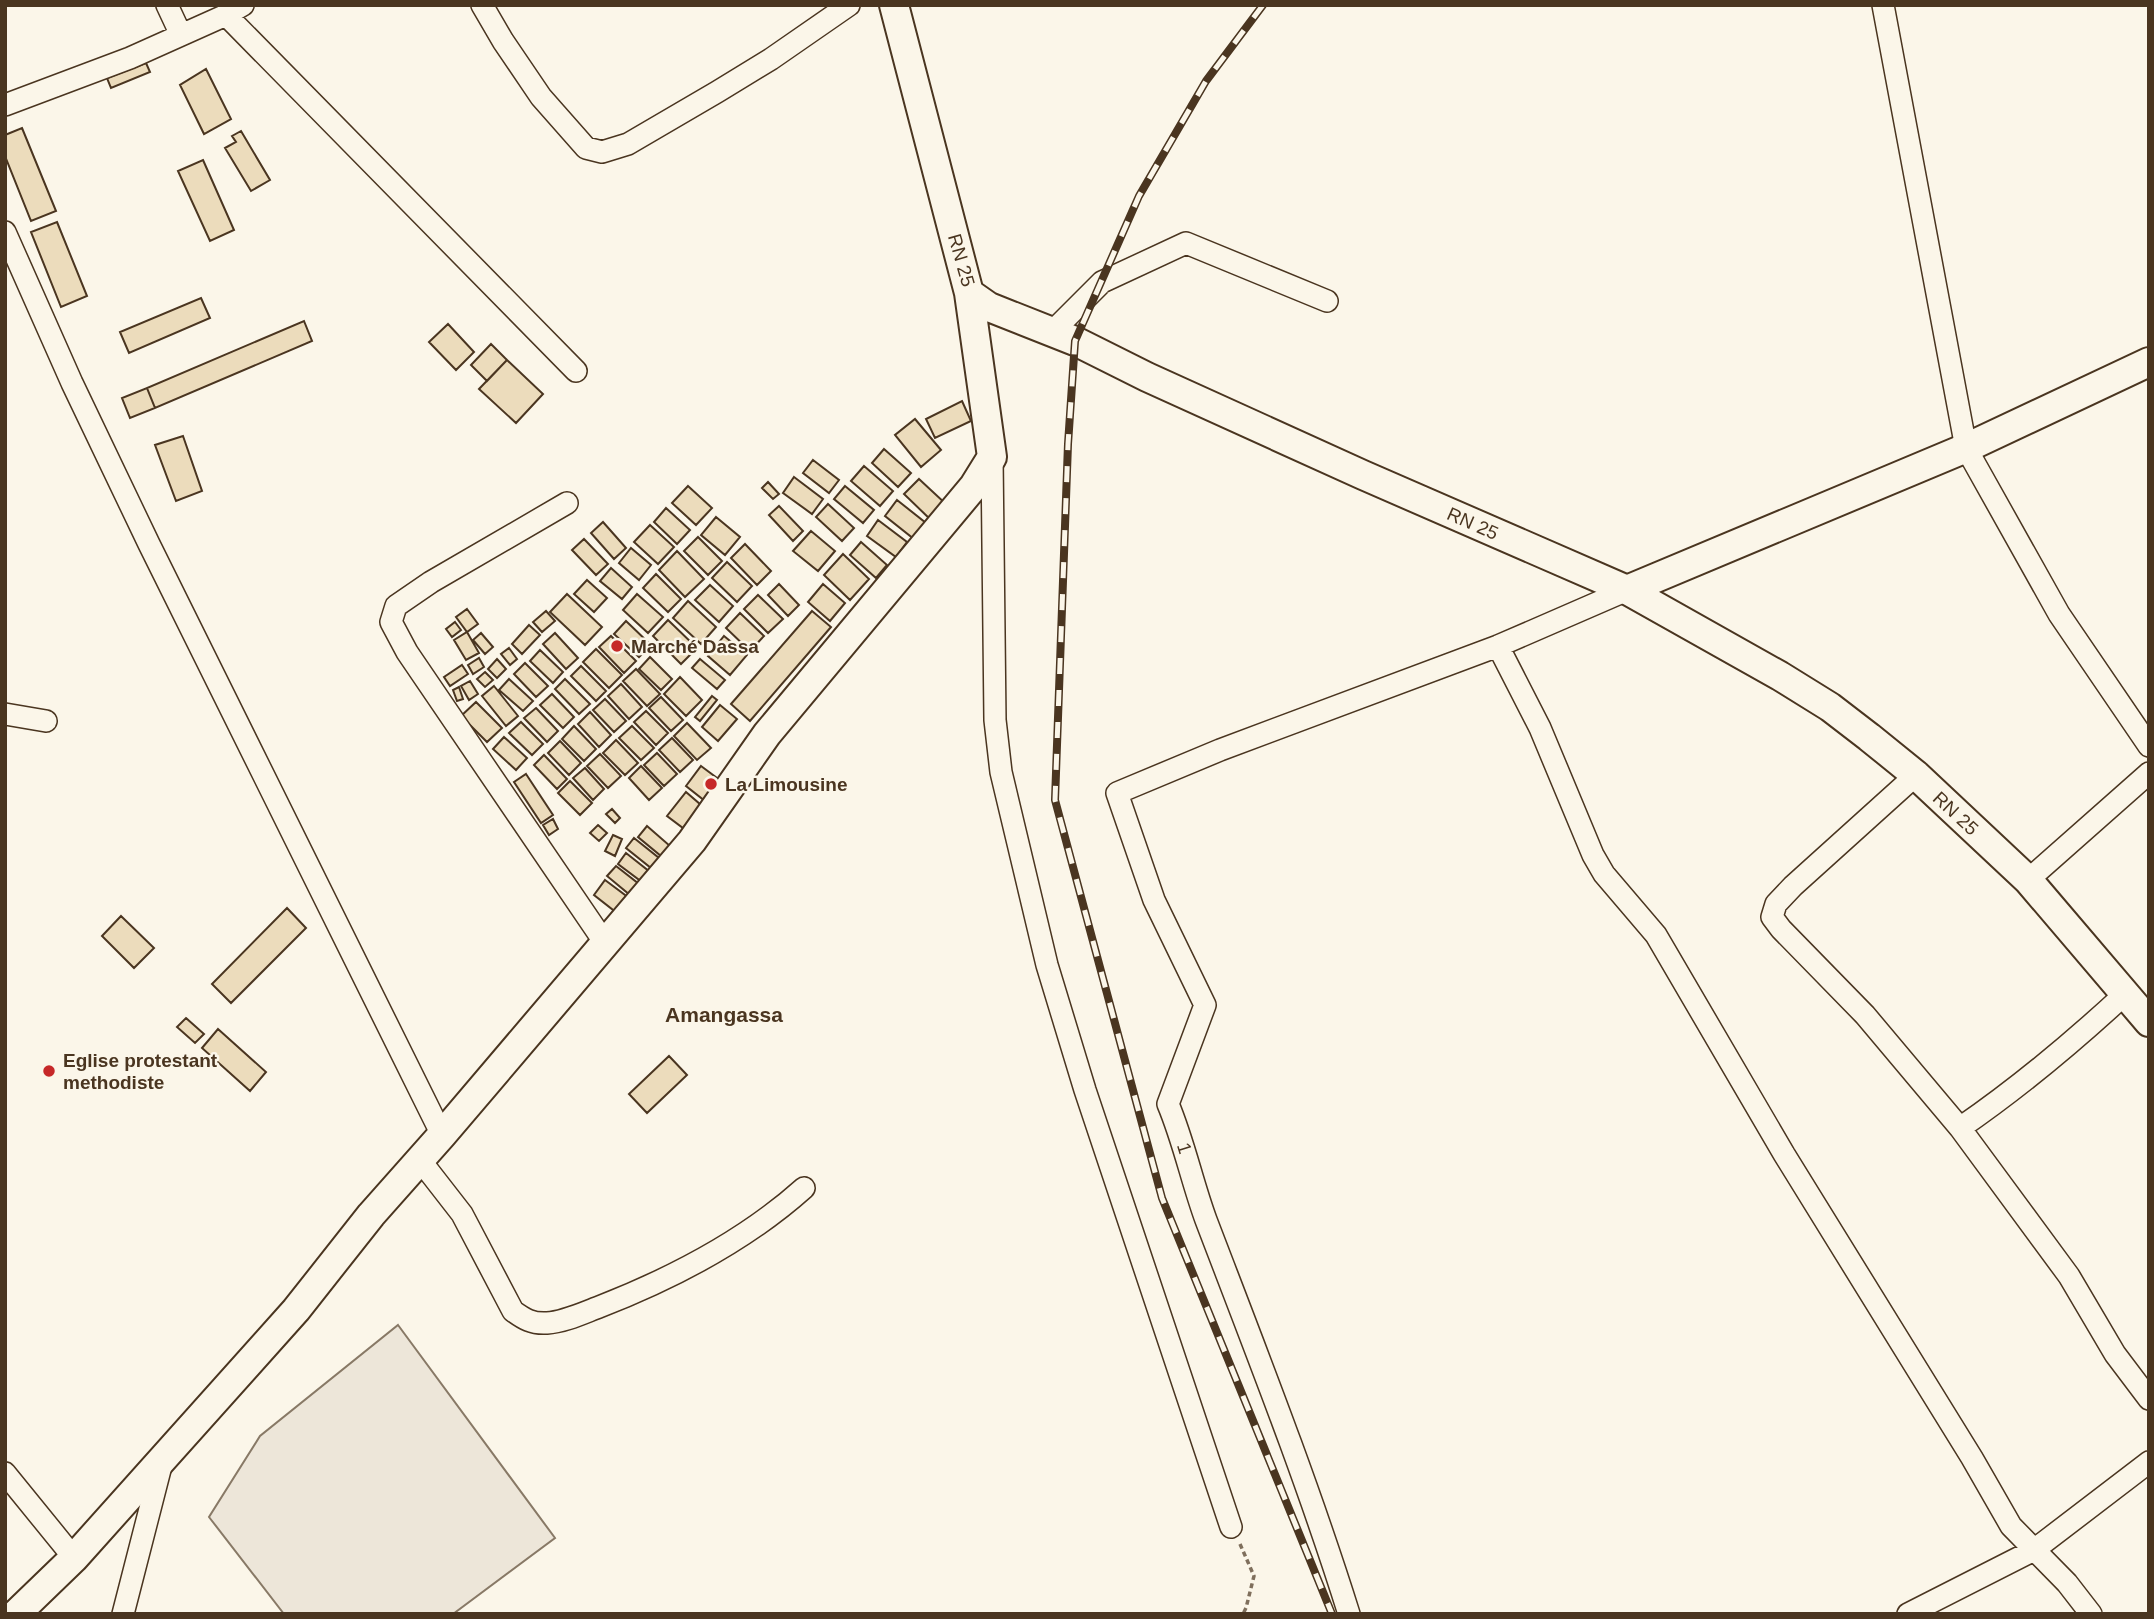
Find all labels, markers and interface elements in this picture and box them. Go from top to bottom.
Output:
street label: RN 25 [944,231,979,289]
street label: RN 25 [1444,503,1502,544]
place label: Marché Dassa [631,636,759,657]
marker: Marché Dassa [609,638,625,654]
place label: La Limousine [725,774,847,795]
marker: La Limousine [703,776,719,792]
street label: RN 25 [1929,787,1983,839]
district label: Amangassa [665,1003,783,1026]
place label: Eglise protestant methodiste [63,1050,218,1093]
marker: Eglise protestant methodiste [41,1063,57,1079]
street label: 1 [1173,1140,1196,1156]

